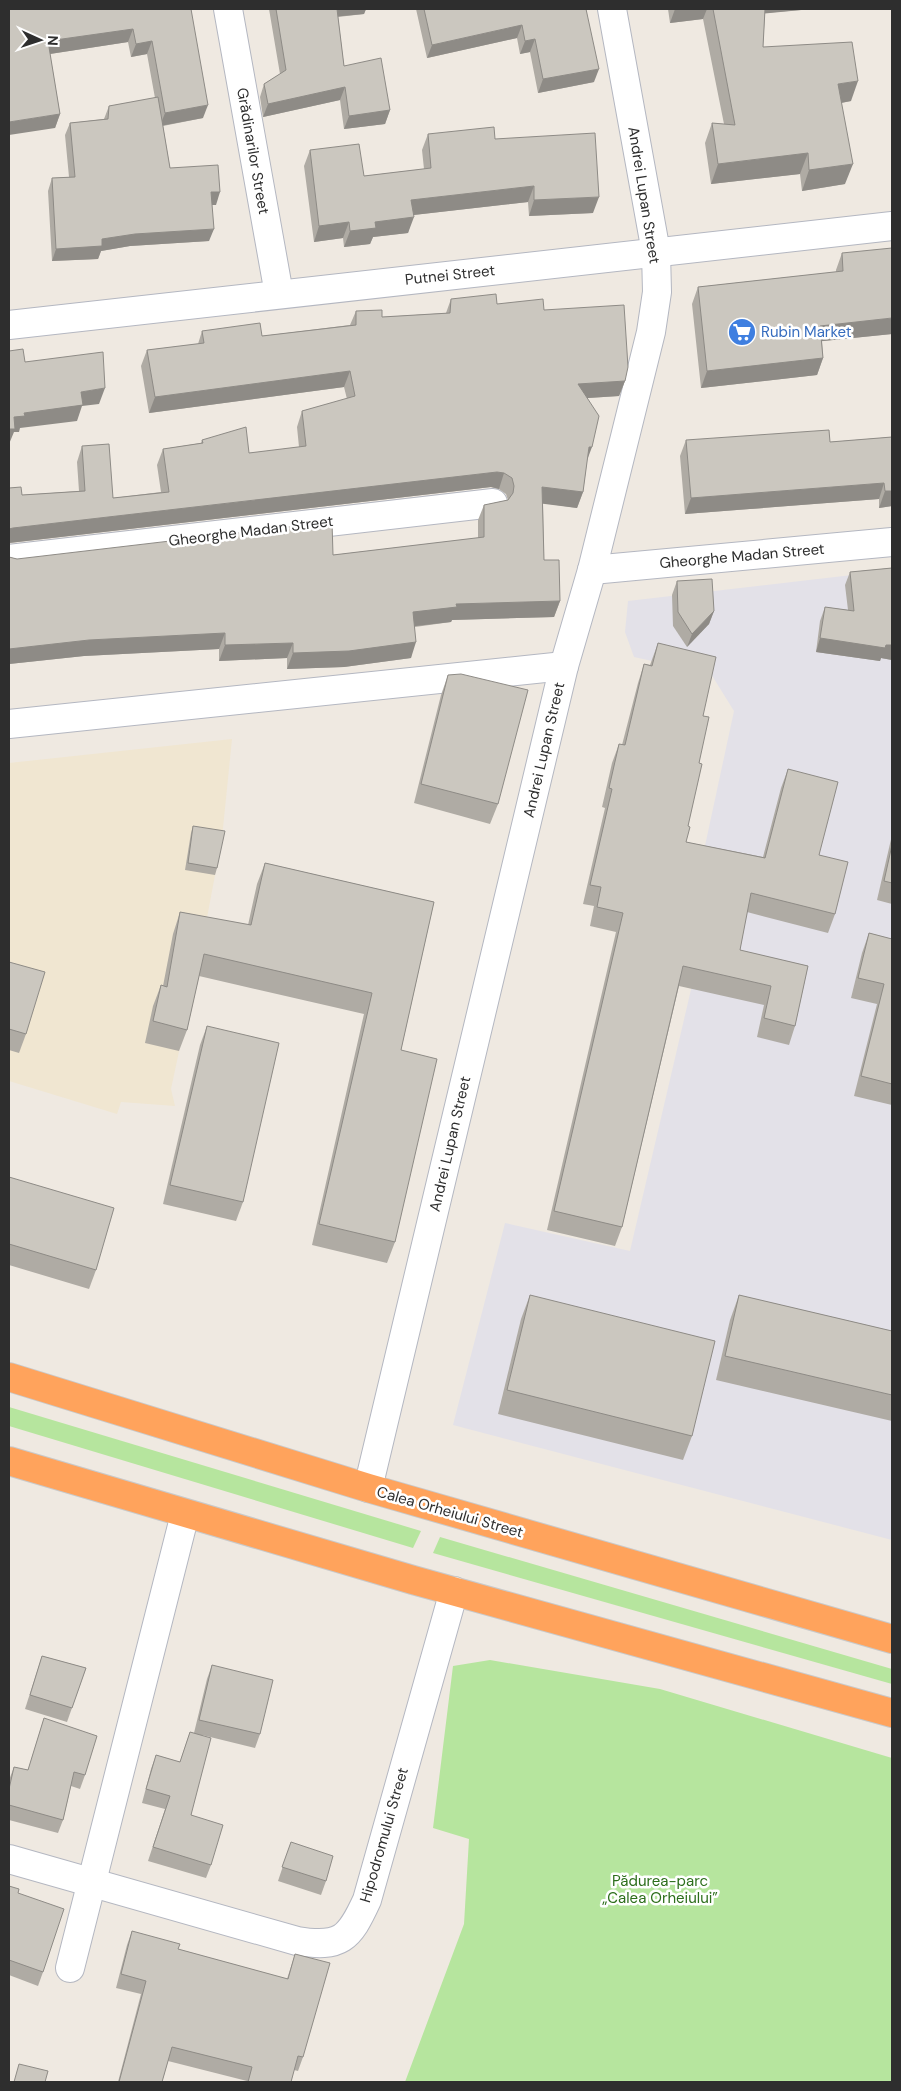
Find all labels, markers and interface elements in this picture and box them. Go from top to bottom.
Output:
north arrow [15,15,65,65]
text: N [44,35,62,46]
street label: Grădinarilor Street [232,86,274,216]
street label: Andrei Lupan Street [623,125,665,265]
street label: Putnei Street [404,260,496,290]
supermarket icon: Rubin Market [727,317,757,347]
place label: Rubin Market [761,322,852,342]
street label: Gheorghe Madan Street [168,511,335,551]
street label: Gheorghe Madan Street [659,539,826,573]
street label: Andrei Lupan Street [519,680,569,820]
street label: Andrei Lupan Street [425,1074,475,1214]
street label: Calea Orheiului Street [374,1482,526,1543]
street label: Hipodromului Street [355,1765,413,1905]
park label: Pădurea-parc „Calea Orheiului” [602,1871,718,1908]

